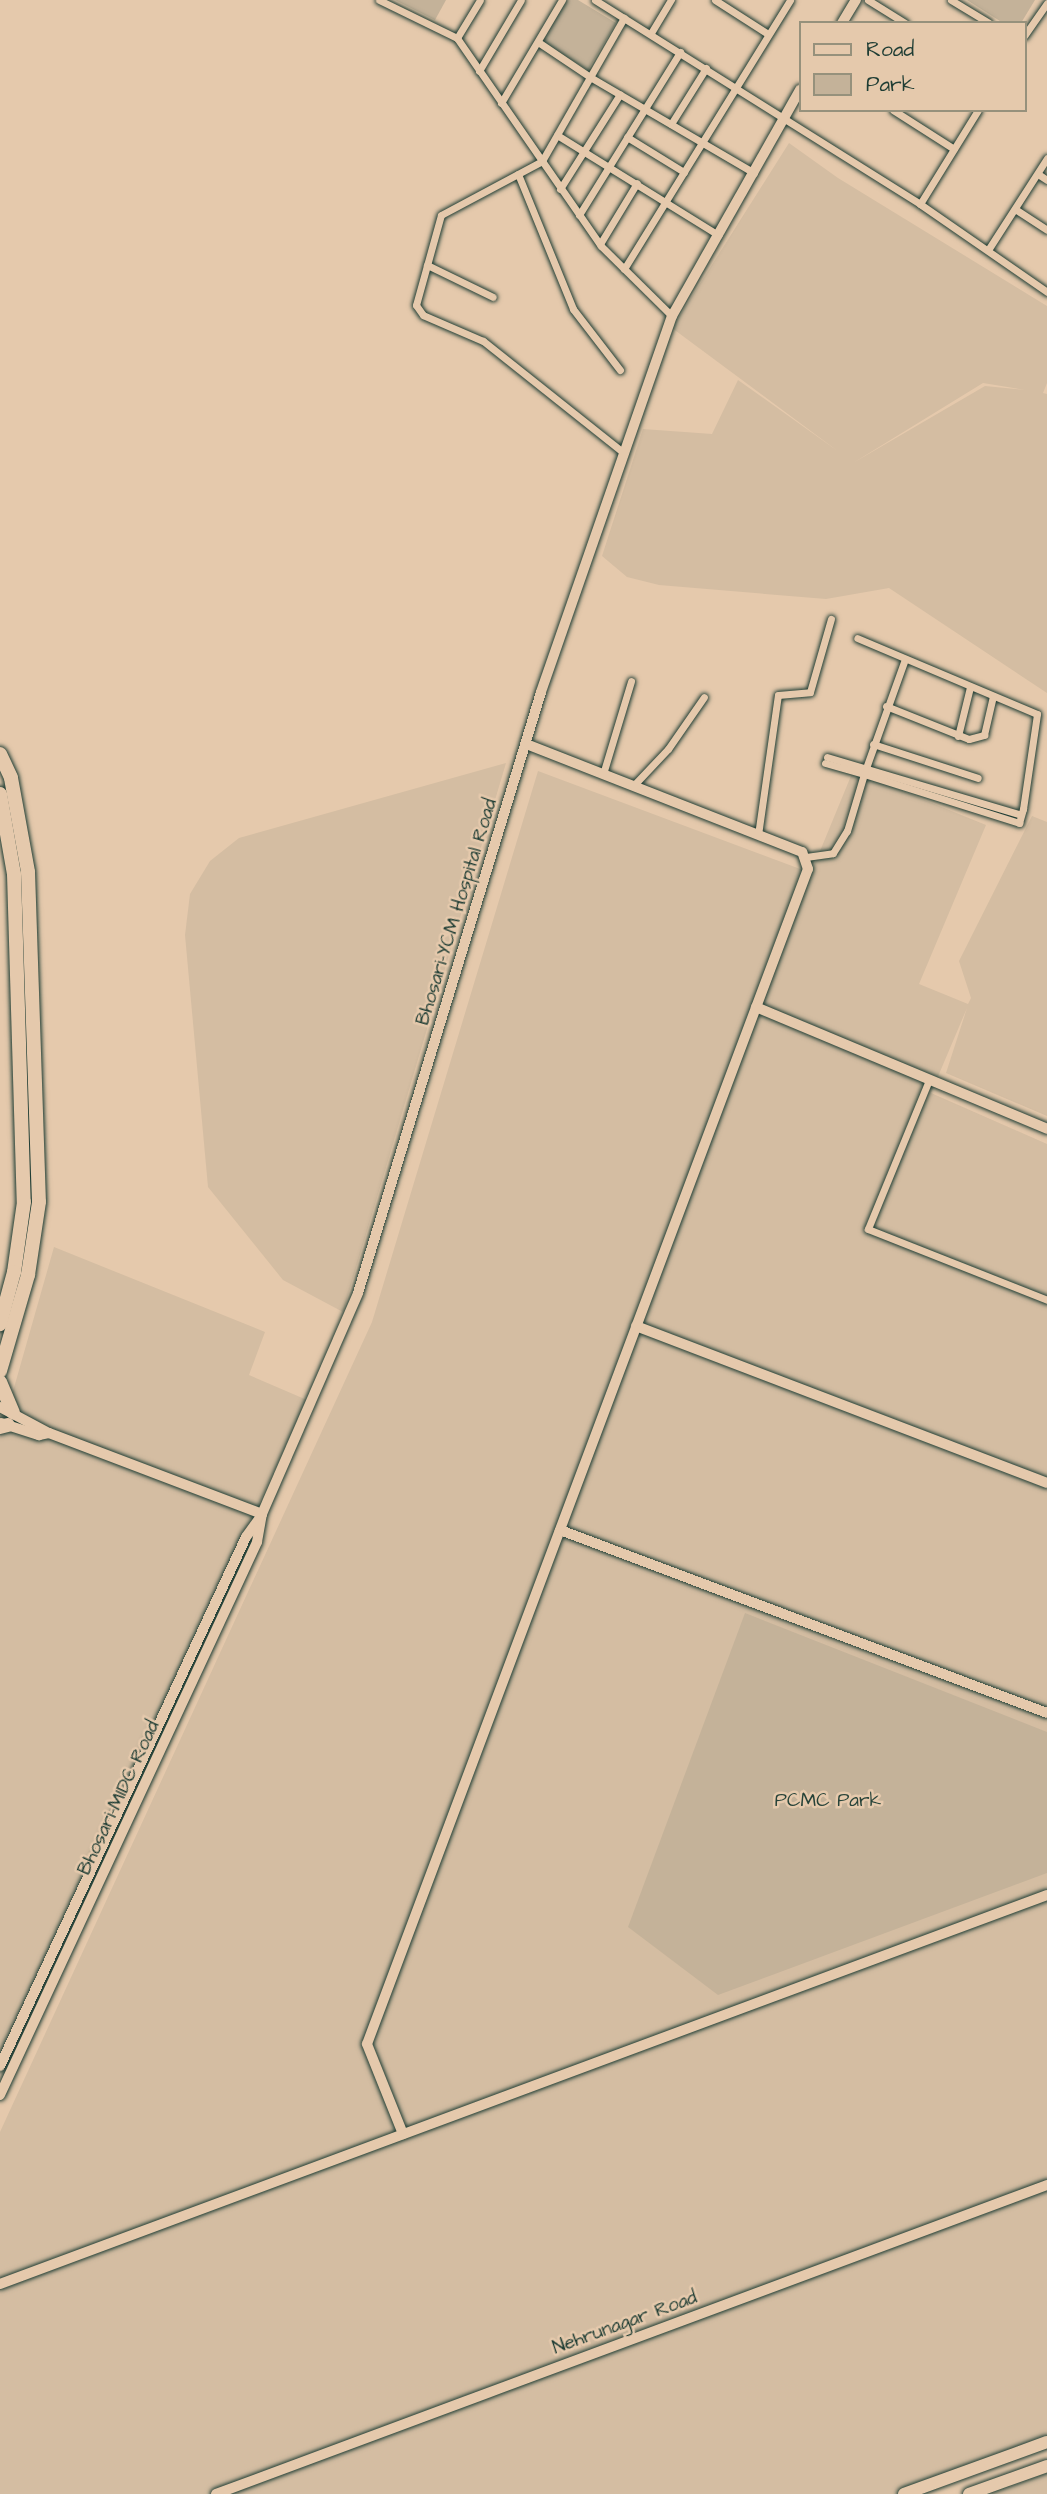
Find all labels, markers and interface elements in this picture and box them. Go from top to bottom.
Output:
legend [799,21,1026,112]
text: Road [866,35,914,64]
text: Park [866,70,915,99]
street label: Bhosari-YCM Hospital Road [412,796,502,1028]
street label: Bhosari-MIDC Road [73,1717,165,1879]
park label: PCMC Park [775,1790,881,1812]
street label: Nehrunagar Road [550,2286,700,2360]

